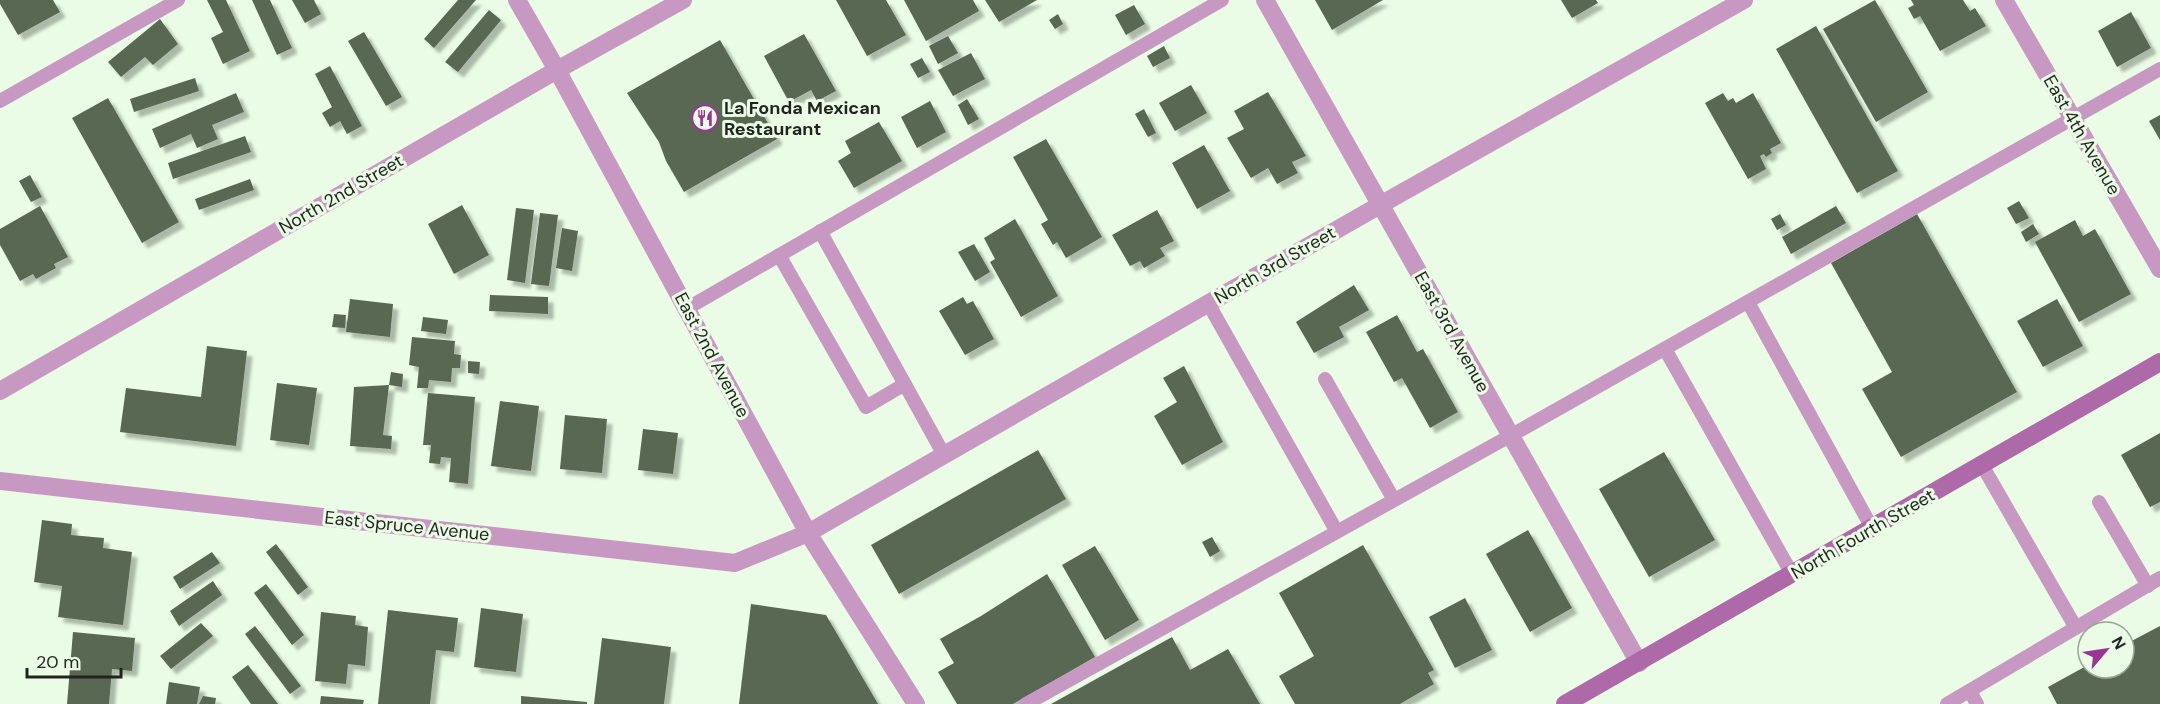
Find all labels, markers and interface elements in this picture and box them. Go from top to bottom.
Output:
street label: East 4th Avenue [2038,71,2126,199]
place label: La Fonda Mexican Restaurant [724,96,881,141]
restaurant icon: La Fonda Mexican Restaurant [690,103,720,133]
street label: North 2nd Street [274,149,408,239]
street label: North 3rd Street [1210,221,1340,309]
street label: East 3rd Avenue [1409,267,1495,397]
street label: East 2nd Avenue [669,288,755,422]
street label: North Fourth Street [1787,483,1939,585]
street label: East Spruce Avenue [323,505,491,547]
north arrow [2076,620,2136,680]
text: N [2107,633,2131,653]
scale bar [27,641,122,679]
text: 20 m [36,650,79,674]

